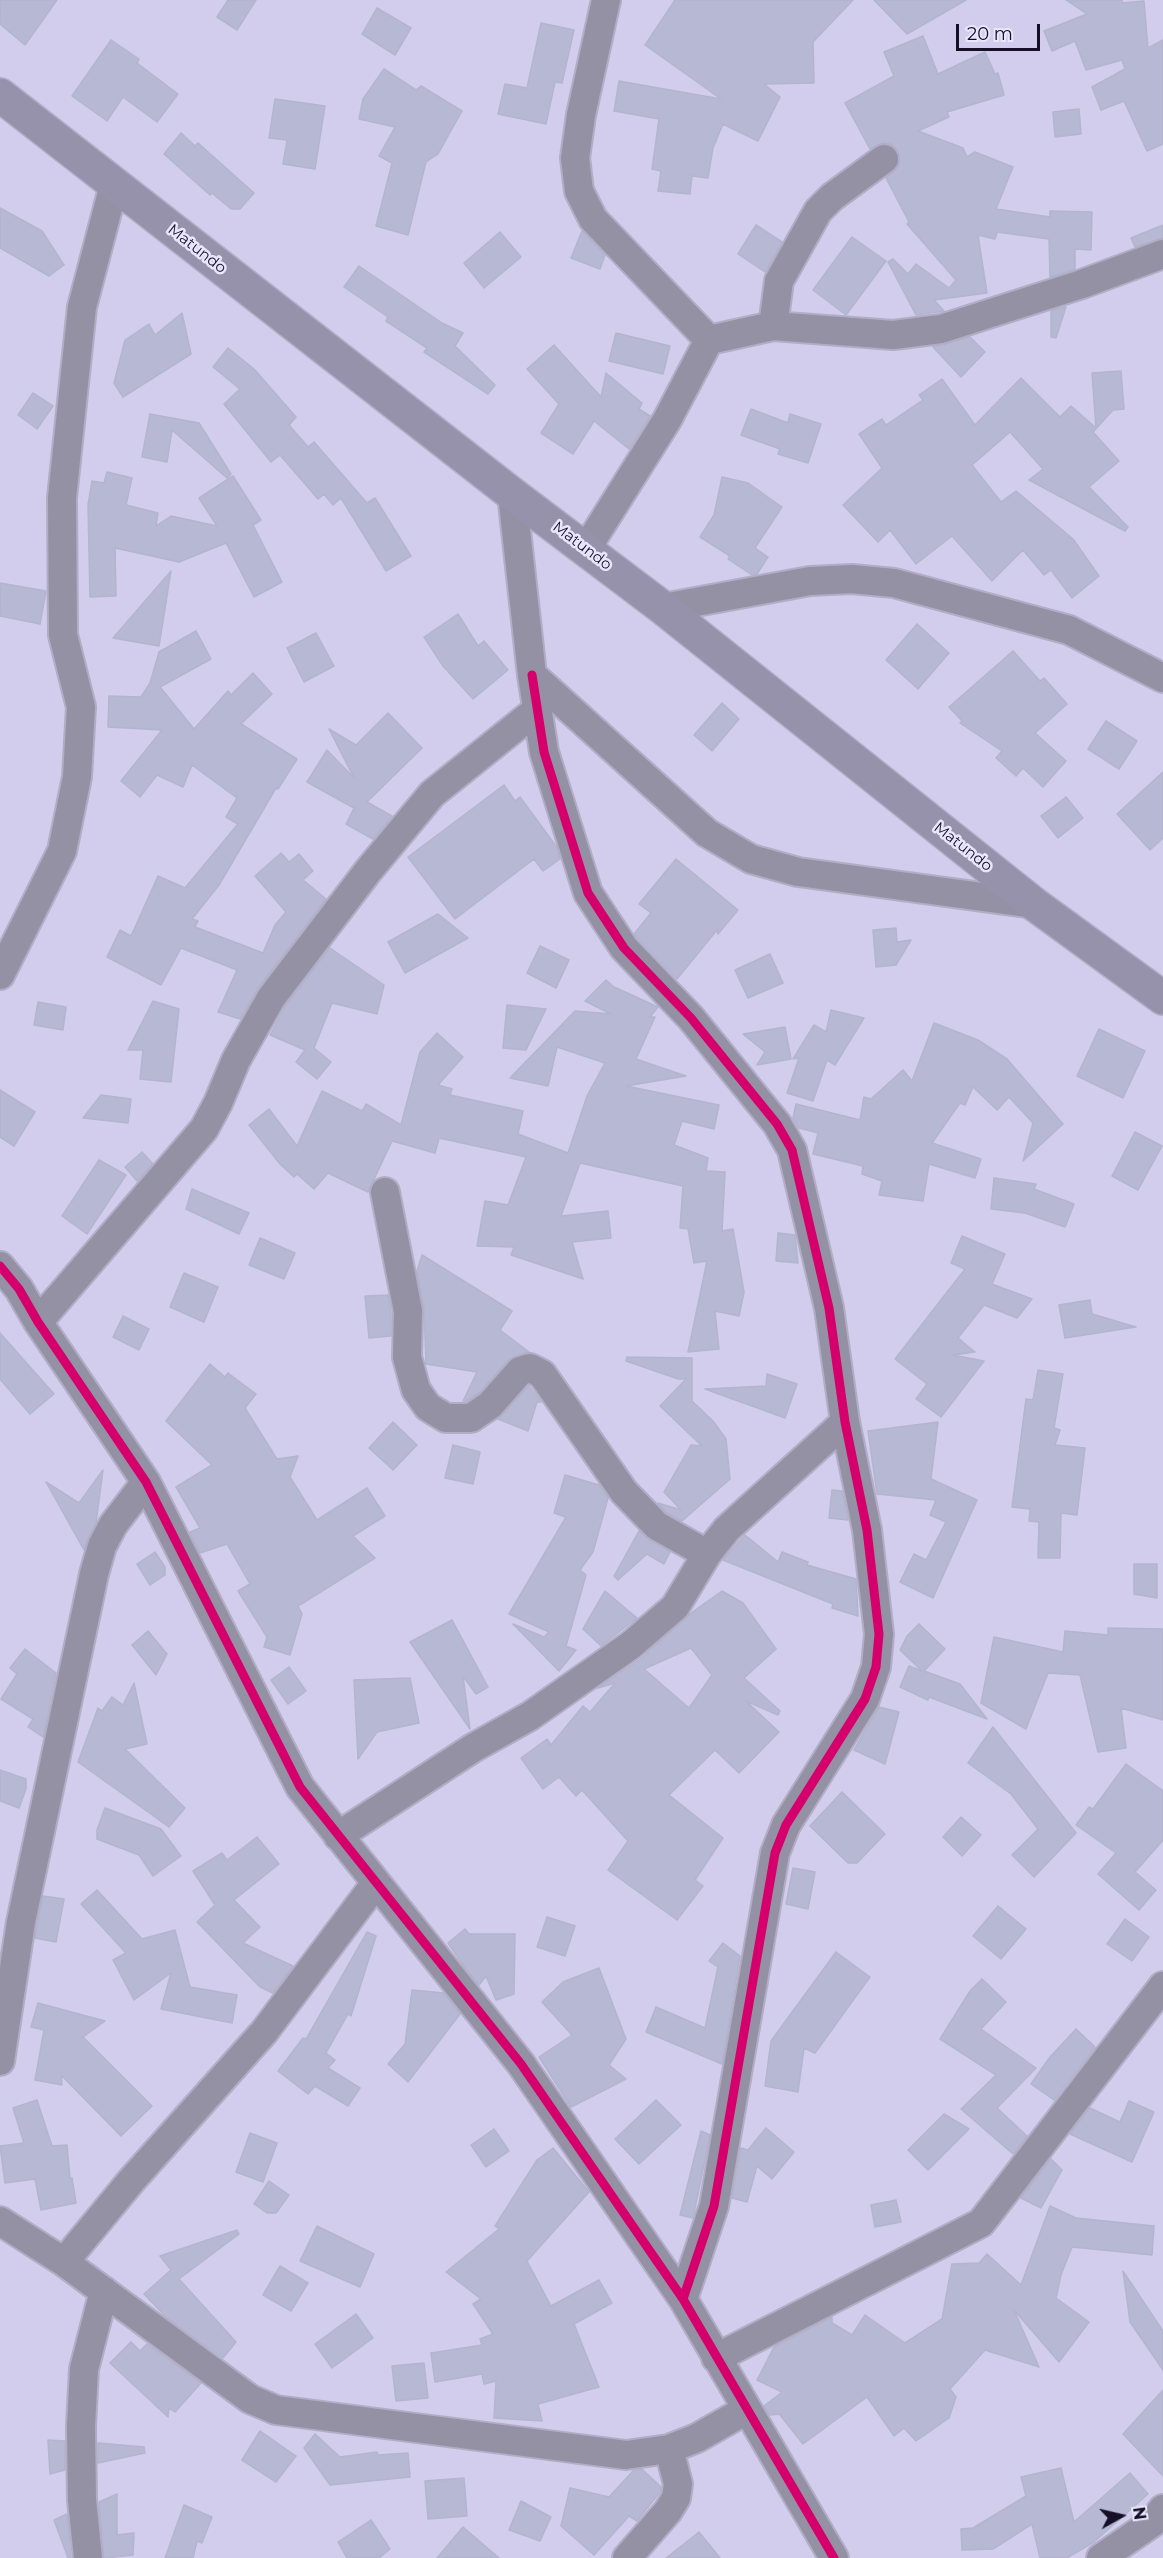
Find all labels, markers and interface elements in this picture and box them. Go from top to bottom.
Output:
scale bar [959,12,1043,50]
text: 20 m [967,23,1013,45]
street label: Matundo [164,221,230,277]
street label: Matundo [549,518,615,574]
street label: Matundo [930,819,996,875]
north arrow [1091,2486,1151,2546]
text: N [1129,2506,1150,2521]

